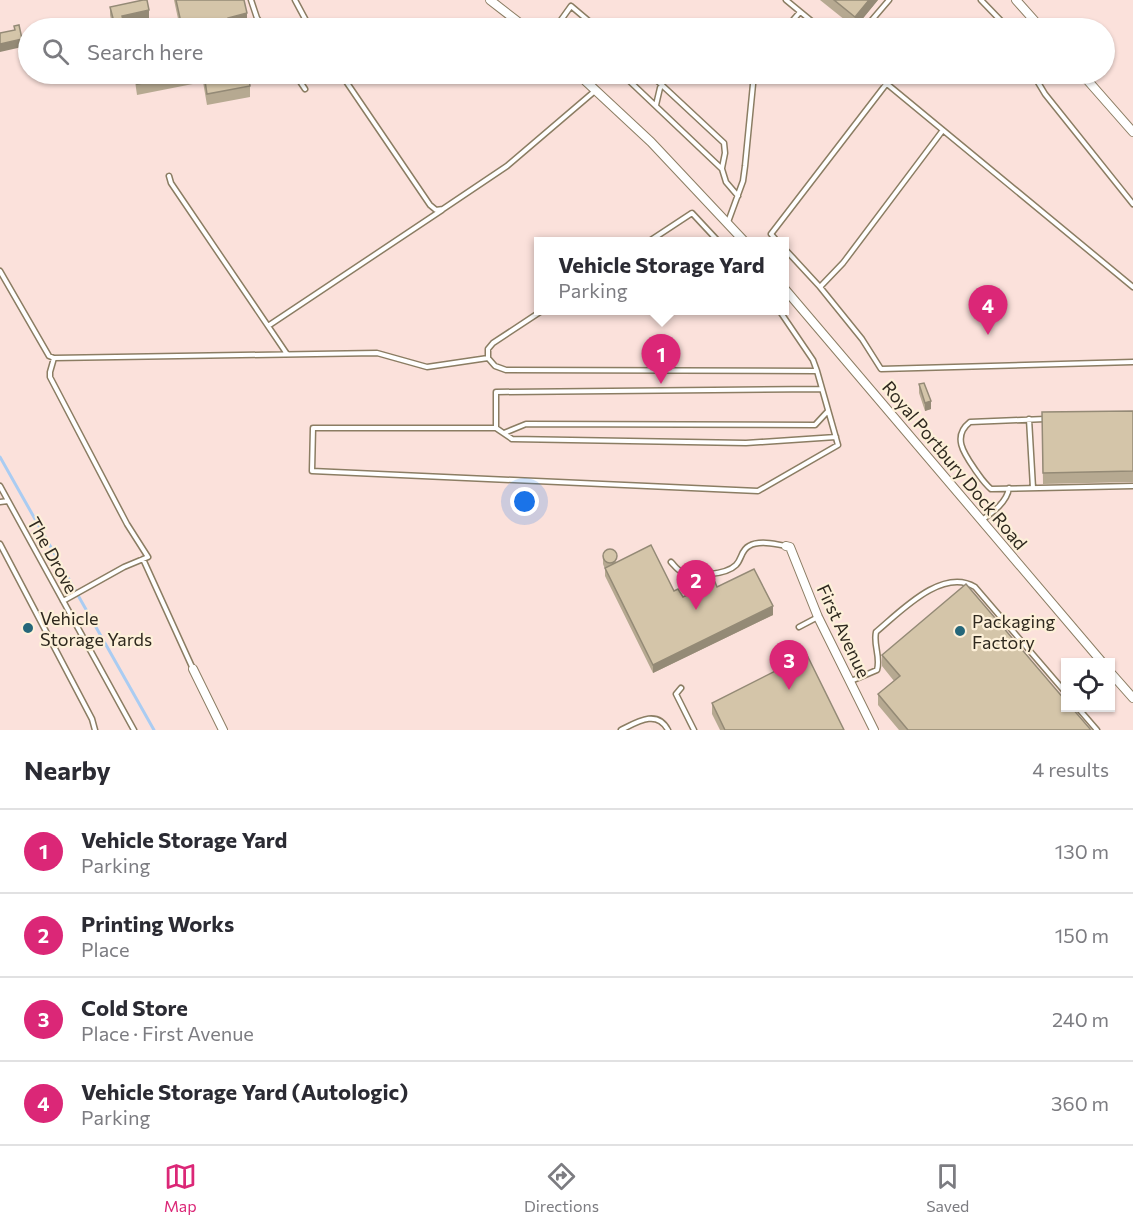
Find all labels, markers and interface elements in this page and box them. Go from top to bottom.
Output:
search box [18,18,1115,84]
icon: search [39,35,72,68]
text: Search here [87,38,203,65]
popup [534,237,789,315]
text: Vehicle Storage Yard [558,251,765,278]
text: Parking [558,278,628,302]
pin: 4 [968,286,1008,335]
pin: 1 [642,334,680,384]
street label: Royal Portbury Dock Road [878,376,1032,554]
your location [510,487,539,516]
street label: The Drove [23,513,83,597]
pin: 2 [676,560,716,610]
street label: First Avenue [813,581,875,681]
place label: Vehicle Storage Yards [40,607,152,650]
place label: Packaging Factory [972,610,1055,653]
marker: Vehicle Storage Yards [21,621,35,635]
marker: Packaging Factory [953,624,967,638]
pin: 3 [770,640,808,690]
map controls [1061,658,1115,712]
button: locate [1061,658,1115,712]
text: Nearby [24,754,111,785]
text: 4 results [1032,757,1109,781]
text: Vehicle Storage Yard [81,826,287,853]
text: 1 [39,839,48,863]
text: 130 m [1055,839,1109,863]
text: Parking [81,853,150,877]
text: Printing Works [81,910,234,937]
text: 2 [38,923,49,947]
text: 150 m [1055,923,1109,947]
text: Place [81,937,130,961]
text: Cold Store [81,994,188,1021]
text: 3 [38,1007,49,1031]
text: 240 m [1052,1007,1109,1031]
text: Place · First Avenue [81,1021,254,1045]
text: Vehicle Storage Yard (Autologic) [81,1078,408,1105]
text: 4 [37,1091,50,1115]
text: 360 m [1051,1091,1109,1115]
text: Parking [81,1105,150,1129]
tab: Map [164,1160,197,1215]
tab: Directions [524,1160,599,1215]
tab: Saved [926,1160,969,1215]

